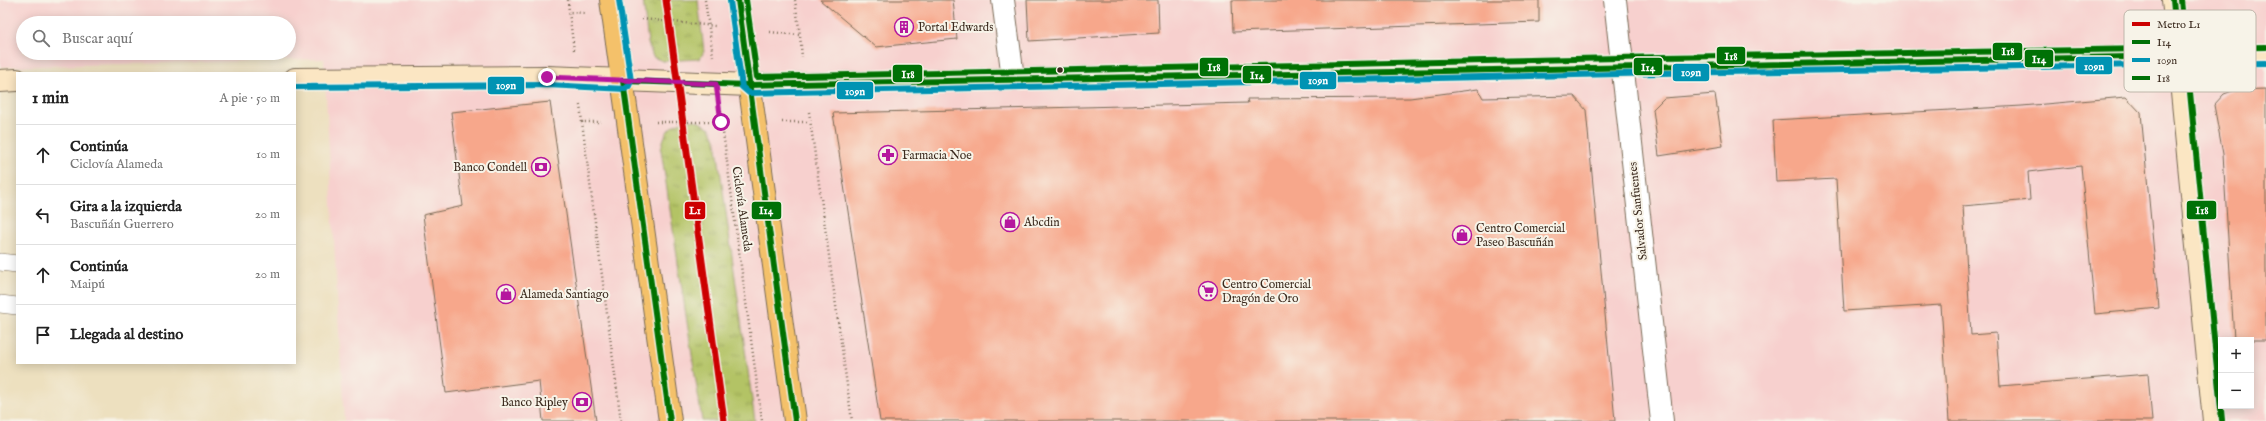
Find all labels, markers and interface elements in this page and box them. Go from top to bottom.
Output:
legend [2124,10,2256,92]
search box [16,16,296,60]
building icon: Portal Edwards [893,16,915,38]
text: Metro L1 [2157,18,2200,32]
place label: Portal Edwards [918,20,993,35]
icon: search [30,27,52,49]
text: Buscar aquí [62,29,132,48]
text: I14 [2157,36,2172,50]
line badge: I18 [1992,42,2023,61]
text: I18 [2001,45,2015,59]
line badge: I18 [1716,46,1746,65]
line badge: I14 [2024,49,2054,68]
text: I18 [1724,50,1738,64]
text: I14 [2032,53,2047,67]
text: 109n [2157,54,2177,68]
line badge: 109n [2075,56,2113,75]
line badge: I18 [1199,57,1229,77]
line badge: I14 [1633,57,1663,76]
text: 109n [2084,60,2104,74]
text: I18 [1207,61,1221,75]
text: I14 [1641,61,1656,75]
line badge: 109n [1672,63,1710,82]
line badge: I18 [892,64,923,83]
unlabelled marker [1055,65,1065,75]
line badge: I14 [1242,65,1272,84]
text: 109n [1681,66,1701,80]
route end [538,68,556,86]
text: I18 [901,68,915,82]
text: I14 [1250,69,1265,83]
line badge: 109n [1299,71,1337,90]
text: I18 [2157,72,2170,86]
text: 109n [1308,74,1328,88]
line badge: 109n [487,76,525,95]
text: 109n [496,79,516,93]
line badge: 109n [836,81,874,100]
text: 109n [845,85,865,99]
text: 1 min [32,88,69,109]
text: A pie · 50 m [220,90,280,107]
route start [712,113,730,131]
text: Continúa [70,137,128,156]
icon: ahead [32,144,54,166]
pharmacy icon: Farmacia Noe [877,144,899,166]
text: 10 m [256,146,280,163]
place label: Farmacia Noe [902,148,972,163]
text: Ciclovía Alameda [70,156,163,173]
bank icon: Banco Condell [530,156,552,178]
place label: Banco Condell [453,160,528,175]
street label: Salvador Sanfuentes [1625,161,1651,261]
street label: Ciclovía Alameda [729,166,756,253]
text: Gira a la izquierda [70,197,182,216]
line badge: I18 [2186,200,2217,220]
line badge: L1 [684,201,706,220]
line badge: I14 [751,201,782,220]
icon: left [32,204,54,226]
text: L1 [688,204,701,218]
text: I14 [759,204,774,218]
text: I18 [2195,204,2209,218]
text: 20 m [255,206,280,223]
shop icon: Abcdin [999,211,1021,233]
place label: Abcdin [1023,215,1060,230]
text: Bascuñán Guerrero [70,216,174,233]
place label: Centro Comercial Paseo Bascuñán [1476,221,1566,250]
shop icon: Centro Comercial Paseo Bascuñán [1451,224,1473,246]
text: Continúa [70,257,128,276]
icon: ahead [32,264,54,286]
text: 20 m [255,266,280,283]
text: Maipú [70,276,105,293]
place label: Centro Comercial Dragón de Oro [1222,277,1312,306]
supermarket icon: Centro Comercial Dragón de Oro [1197,280,1219,302]
shop icon: Alameda Santiago [495,283,517,305]
place label: Alameda Santiago [519,287,609,302]
icon: arrive [32,324,54,346]
text: Llegada al destino [70,325,183,344]
map controls [2218,337,2254,409]
button: + [2218,337,2254,373]
button: − [2218,373,2254,409]
bank icon: Banco Ripley [571,391,593,413]
place label: Banco Ripley [501,395,568,411]

